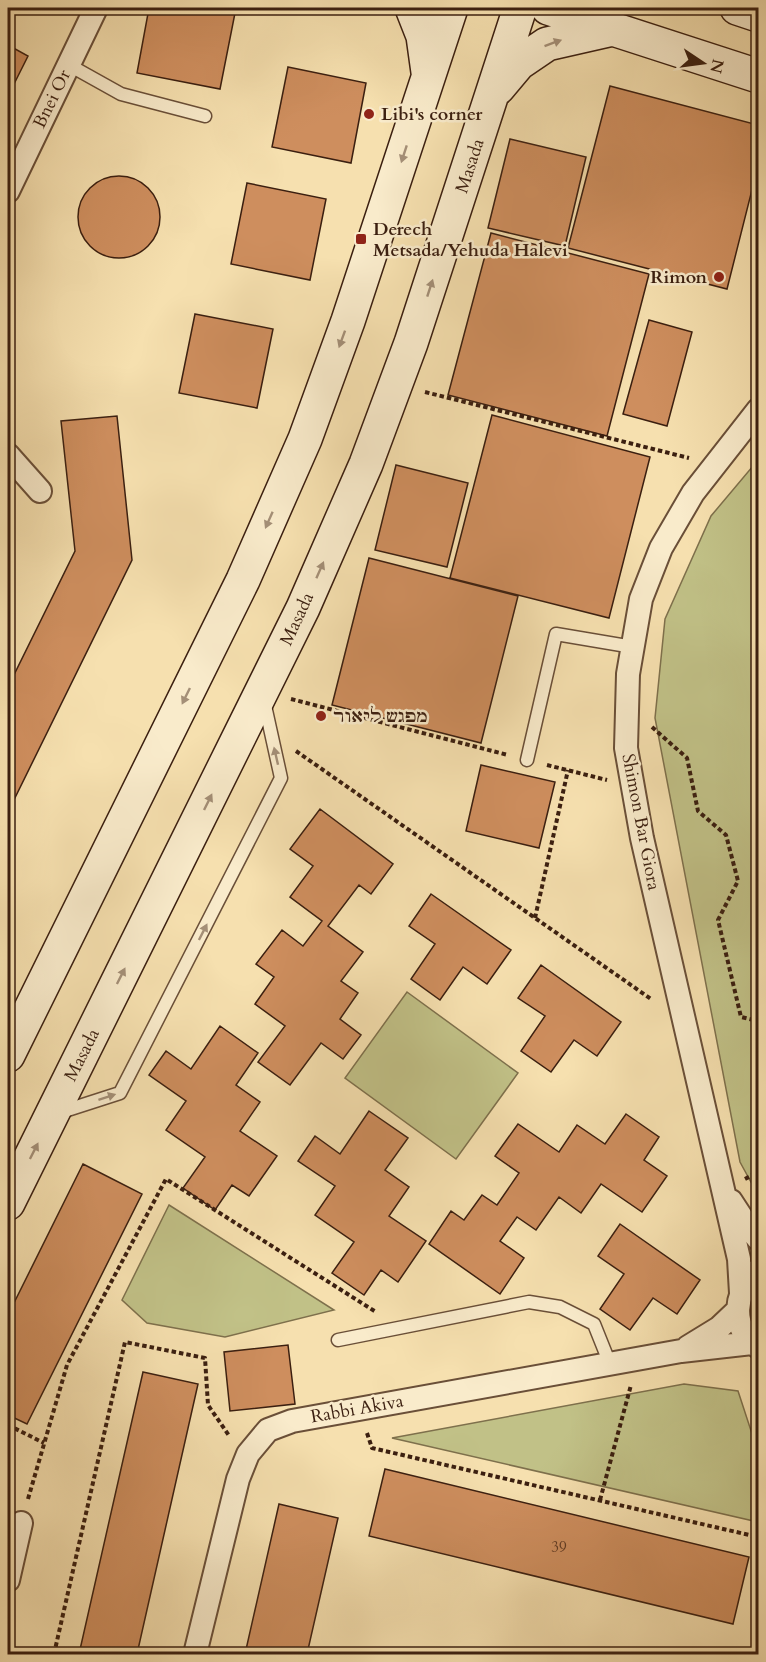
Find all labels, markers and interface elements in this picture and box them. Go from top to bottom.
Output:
north arrow [673,33,733,93]
one-way arrow [544,38,562,48]
text: N [704,57,729,75]
street label: Bnei Or [27,65,77,133]
place label: Libi's corner [381,102,483,127]
marker: Libi's corner [362,107,376,121]
street label: Masada [449,135,491,196]
one-way arrow [399,145,408,163]
place label: Derech Metsada/Yehuda Halevi [373,217,568,263]
marker: Derech Metsada/Yehuda Halevi [354,232,368,246]
place label: Rimon [650,265,707,290]
marker: Rimon [712,270,726,284]
one-way arrow [425,279,435,297]
one-way arrow [336,330,346,348]
one-way arrow [264,511,274,529]
one-way arrow [315,560,325,578]
street label: Masada [274,588,320,650]
one-way arrow [181,688,190,705]
place label: מפגש ליאור [333,704,428,729]
marker: מפגש ליאור [314,709,328,723]
one-way arrow [271,747,281,766]
street label: Shimon Bar Giora [615,751,667,893]
one-way arrow [202,793,212,811]
one-way arrow [197,923,207,941]
one-way arrow [116,968,125,985]
street label: Masada [58,1024,106,1086]
one-way arrow [98,1092,116,1102]
one-way arrow [29,1142,38,1159]
street label: Rabbi Akiva [309,1389,406,1429]
house number: 39 [551,1537,567,1557]

